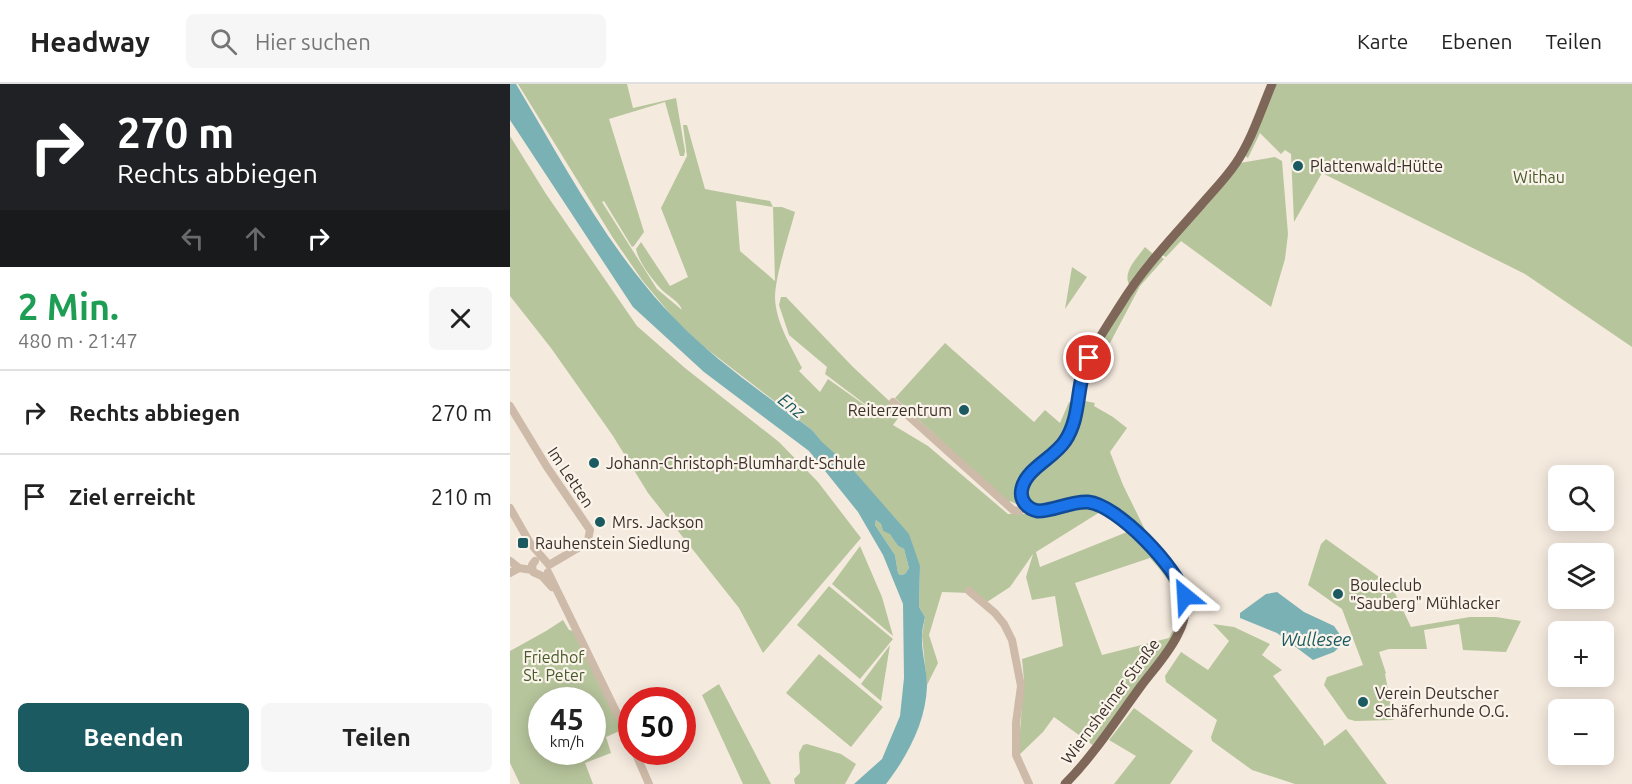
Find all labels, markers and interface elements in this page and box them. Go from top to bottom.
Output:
search box [186,14,606,68]
icon: search [207,25,240,58]
text: Headway [30,26,150,57]
text: Hier suchen [255,29,371,54]
text: Karte [1357,29,1408,53]
text: Ebenen [1441,29,1513,53]
text: Teilen [1546,29,1602,53]
icon: right [18,108,96,186]
text: 270 m [117,109,234,156]
place label: Plattenwald-Hütte [1310,157,1443,175]
text: Rechts abbiegen [117,158,318,188]
marker: Plattenwald-Hütte [1291,159,1305,173]
park label: Withau [1513,168,1565,186]
icon: left [176,222,209,255]
icon: ahead [239,222,272,255]
icon: right [302,222,335,255]
text: 2 Min. [18,286,119,327]
button: close [429,287,492,350]
text: 480 m · 21:47 [18,329,138,352]
pin [1063,332,1114,383]
icon: arrive [1072,341,1105,374]
water label: Enz [775,389,810,422]
icon: right [18,396,51,429]
text: Rechts abbiegen [69,400,240,425]
text: 270 m [431,400,492,425]
place label: Reiterzentrum [848,401,952,419]
marker: Reiterzentrum [957,403,971,417]
street label: Im Letten [544,443,598,511]
place label: Johann-Christoph-Blumhardt-Schule [606,454,866,472]
marker: Johann-Christoph-Blumhardt-Schule [587,456,601,470]
map controls [1548,465,1614,765]
button: search [1548,465,1614,531]
icon: arrive [18,480,51,513]
text: Ziel erreicht [69,484,196,509]
text: 210 m [431,484,492,509]
place label: Mrs. Jackson [612,513,704,531]
marker: Mrs. Jackson [593,515,607,529]
place label: Rauhenstein Siedlung [535,534,690,552]
marker: Rauhenstein Siedlung [516,536,530,550]
button: layers [1548,543,1614,609]
position arrow [1153,564,1217,628]
place label: Bouleclub "Sauberg" Mühlacker [1350,576,1500,612]
marker: Bouleclub "Sauberg" Mühlacker [1331,587,1345,601]
button: + [1548,621,1614,687]
water label: Wullesee [1281,629,1351,649]
street label: Wiernsheimer Straße [1057,635,1163,767]
park label: Friedhof St. Peter [523,648,585,684]
place label: Verein Deutscher Schäferhunde O.G. [1375,684,1509,720]
speed limit sign: 50 [618,687,696,765]
marker: Verein Deutscher Schäferhunde O.G. [1356,695,1370,709]
button: − [1548,699,1614,765]
text: 45 [550,702,584,736]
button: Beenden [18,703,249,772]
button: Teilen [261,703,492,772]
text: km/h [550,733,584,750]

